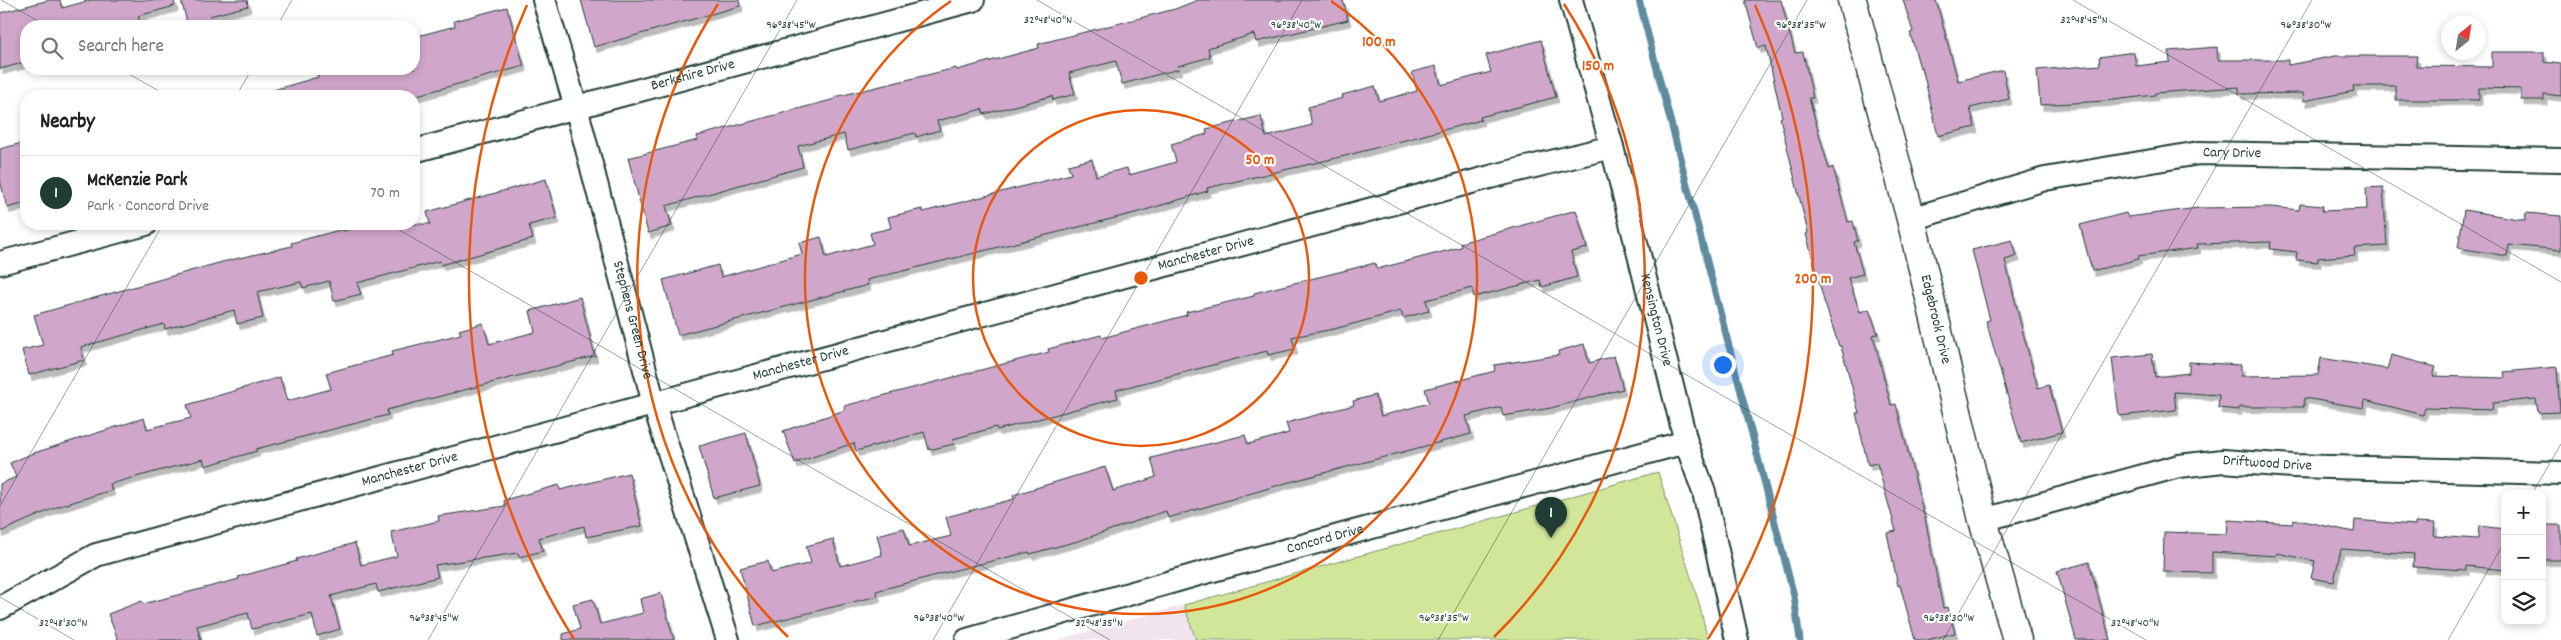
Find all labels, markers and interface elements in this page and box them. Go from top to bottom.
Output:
text: 32°48'40"N [1024,12,1072,29]
text: 32°48'45"N [2060,12,2108,29]
north arrow [2441,15,2486,60]
text: 96°38'45"W [766,17,816,34]
text: 96°38'40"W [1271,17,1321,34]
text: 96°38'35"W [1776,17,1826,34]
text: 96°38'30"W [2281,17,2331,34]
search box [20,20,420,75]
text: 100 m [1362,32,1396,54]
icon: search [38,34,66,62]
text: Search here [78,34,164,61]
street label: Berkshire Drive [649,54,738,97]
text: 150 m [1582,56,1614,78]
text: Nearby [40,108,95,138]
street label: Cary Drive [2203,142,2262,165]
text: 50 m [1246,150,1274,172]
text: McKenzie Park [87,168,187,195]
text: 1 [54,182,58,205]
text: 70 m [370,182,400,205]
text: Park · Concord Drive [87,195,209,218]
street label: Manchester Drive [1156,230,1257,277]
street label: Stephens Green Drive [606,258,658,382]
centre of rings [1132,269,1150,287]
text: 200 m [1795,269,1831,291]
street label: Kensington Drive [1633,271,1678,369]
street label: Edgebrook Drive [1914,273,1956,367]
street label: Manchester Drive [750,340,852,387]
your location [1710,352,1736,378]
street label: Manchester Drive [359,446,461,493]
street label: Driftwood Drive [2222,450,2313,478]
map controls [2501,490,2546,625]
button: + [2501,490,2546,535]
pin: 1 [1535,497,1567,538]
street label: Concord Drive [1284,519,1366,561]
button: − [2501,535,2546,580]
button: layers [2501,580,2546,625]
text: 96°38'45"W [409,610,459,627]
text: 96°38'40"W [914,610,964,627]
text: 96°38'35"W [1419,610,1469,627]
text: 96°38'30"W [1924,610,1974,627]
text: 32°48'30"N [39,615,87,632]
text: 32°48'35"N [1075,615,1123,632]
text: 32°48'40"N [2111,615,2159,632]

